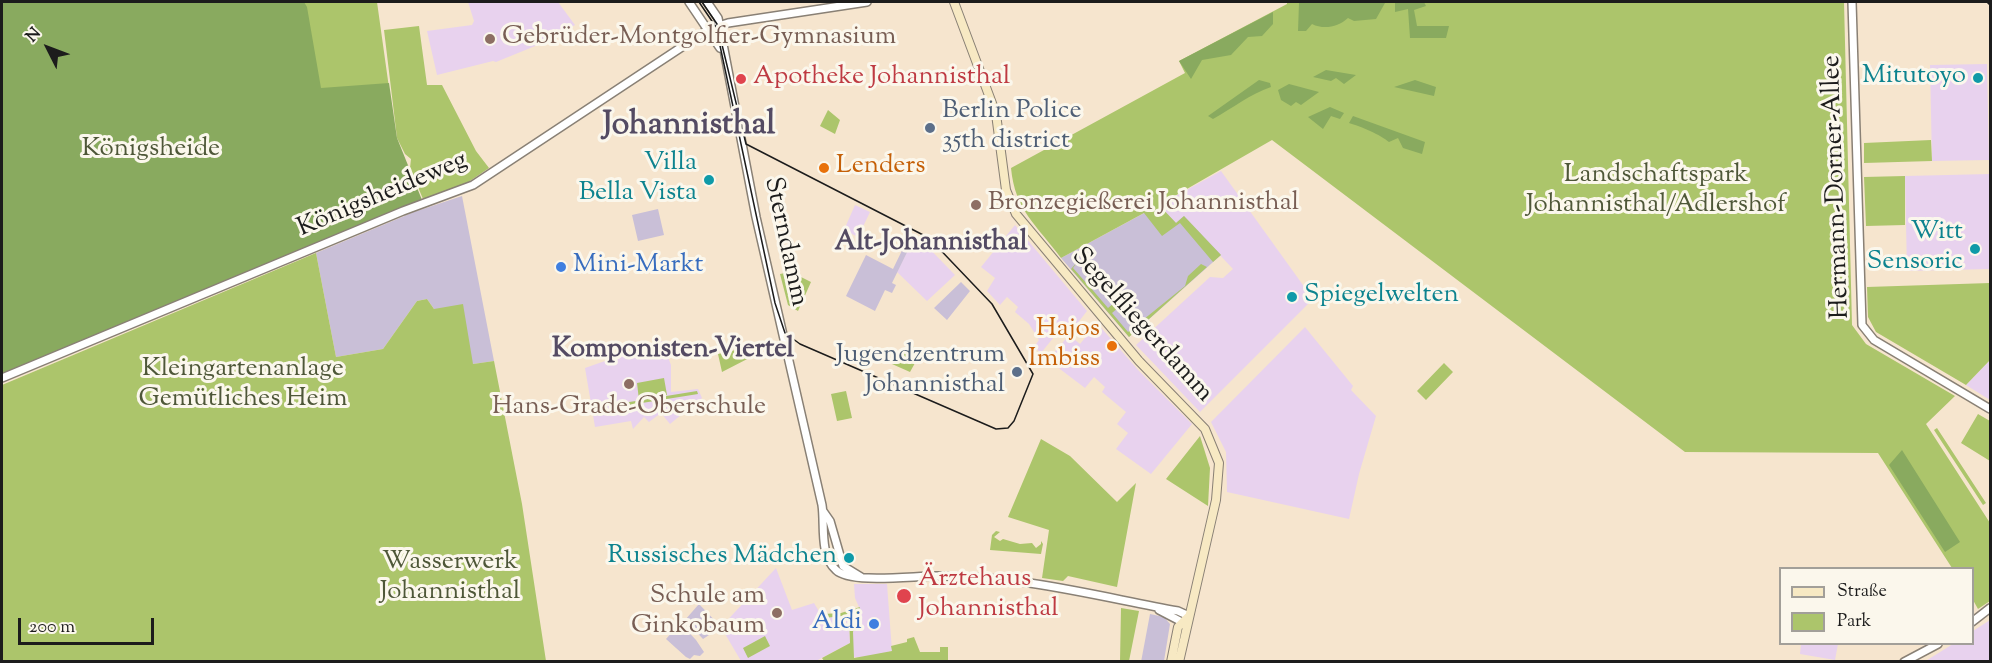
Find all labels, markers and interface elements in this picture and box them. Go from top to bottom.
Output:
north arrow [18,18,78,78]
text: N [21,23,47,48]
place label: Gebrüder-Montgolfier-Gymnasium [502,23,896,55]
marker: Gebrüder-Montgolfier-Gymnasium [483,32,497,46]
street label: Hermann-Dorner-Allee [1818,55,1858,319]
place label: Mitutoyo [1862,62,1966,94]
place label: Apotheke Johannisthal [753,63,1010,95]
marker: Mitutoyo [1971,71,1985,85]
marker: Apotheke Johannisthal [734,72,748,86]
place label: Berlin Police 35th district [942,97,1082,158]
district label: Johannisthal [602,109,776,147]
marker: Berlin Police 35th district [923,121,937,135]
park label: Königsheide [82,135,220,167]
street label: Königsheideweg [293,146,473,246]
place label: Villa Bella Vista [579,149,697,210]
place label: Lenders [836,152,925,184]
marker: Lenders [817,161,831,175]
park label: Landschaftspark Johannisthal/Adlershof [1526,161,1786,222]
marker: Villa Bella Vista [702,173,716,187]
street label: Sterndamm [755,175,813,309]
place label: Bronzegießerei Johannisthal [988,189,1299,221]
marker: Bronzegießerei Johannisthal [969,198,983,212]
place label: Witt Sensoric [1867,218,1963,280]
district label: Alt-Johannisthal [835,228,1027,260]
street label: Segelfliegerdamm [1064,242,1218,410]
marker: Witt Sensoric [1968,242,1982,256]
place label: Mini-Markt [573,251,703,283]
marker: Mini-Markt [554,260,568,274]
place label: Spiegelwelten [1304,281,1459,313]
marker: Spiegelwelten [1285,290,1299,304]
place label: Hajos Imbiss [1028,315,1100,376]
district label: Komponisten-Viertel [552,335,794,367]
marker: Hajos Imbiss [1105,339,1119,353]
place label: Jugendzentrum Johannisthal [836,341,1005,402]
park label: Kleingartenanlage Gemütliches Heim [138,355,348,416]
marker: Jugendzentrum Johannisthal [1010,365,1024,379]
marker: Hans-Grade-Oberschule [622,377,636,391]
place label: Hans-Grade-Oberschule [492,393,766,425]
place label: Russisches Mädchen [608,542,837,574]
park label: Wasserwerk Johannisthal [380,548,520,610]
marker: Russisches Mädchen [842,551,856,565]
place label: Ärztehaus Johannisthal [918,565,1059,626]
legend [1779,567,1974,645]
text: Straße [1837,579,1887,605]
place label: Schule am Ginkobaum [631,582,765,644]
marker: Ärztehaus Johannisthal [895,587,913,605]
scale bar [21,606,158,644]
marker: Schule am Ginkobaum [770,606,784,620]
place label: Aldi [812,608,862,640]
text: Park [1837,609,1871,635]
text: 200 m [29,615,75,641]
marker: Aldi [867,617,881,631]

